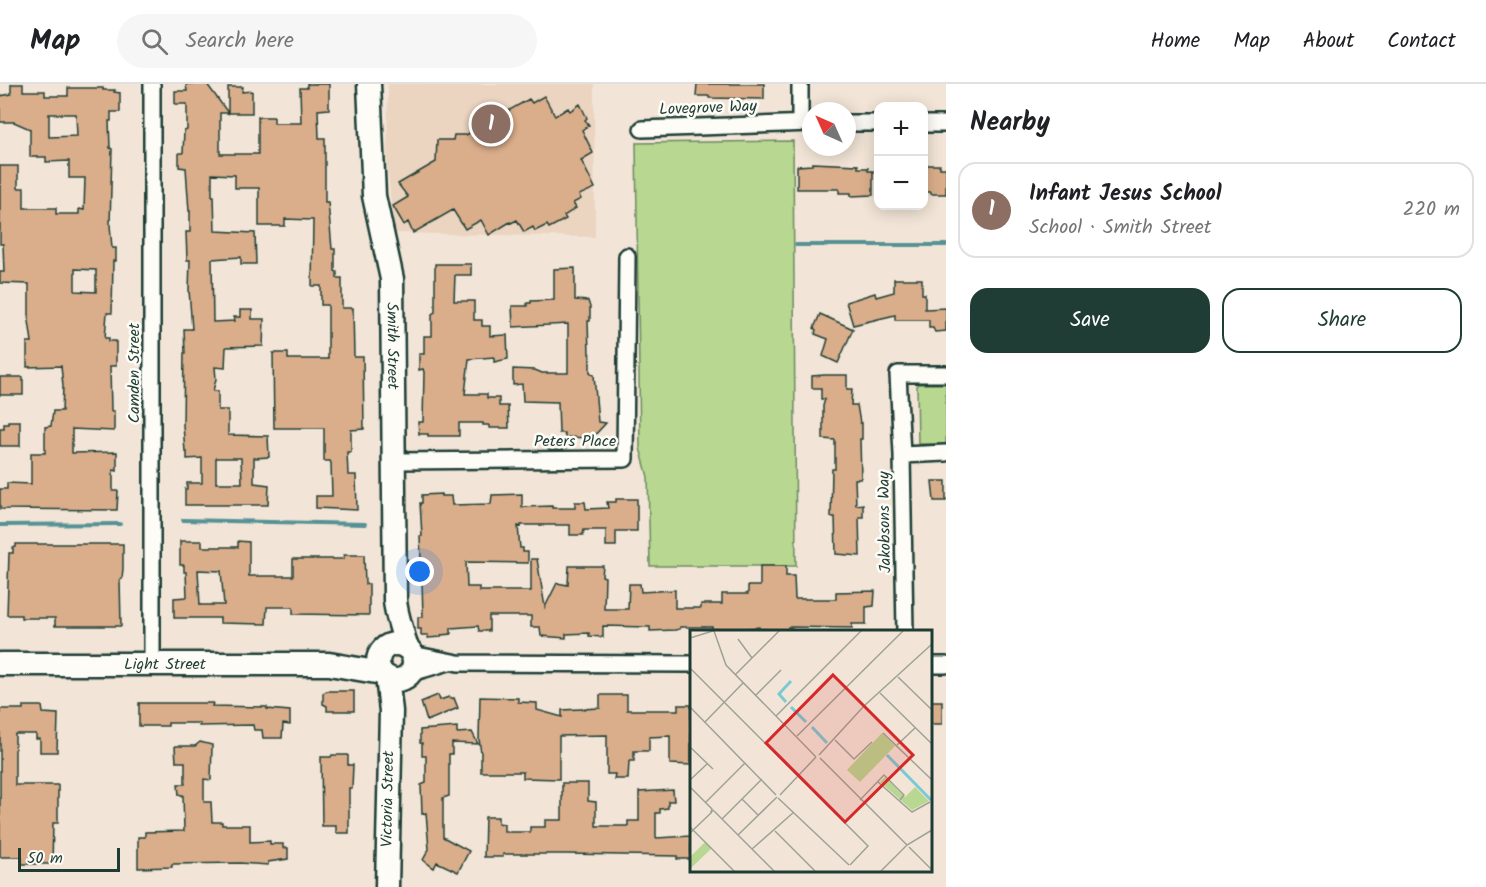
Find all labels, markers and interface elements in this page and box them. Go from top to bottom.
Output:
search box [117,14,537,68]
text: Map [30,19,81,64]
text: Search here [186,24,294,59]
icon: search [138,25,171,58]
text: Home [1151,25,1200,58]
text: Map [1233,25,1270,58]
text: About [1303,25,1354,58]
text: Contact [1387,25,1456,58]
street label: Lovegrove Way [659,94,758,122]
pin: 1 [472,102,510,147]
north arrow [802,102,856,156]
map controls [874,102,928,210]
button: + [874,102,928,156]
text: Nearby [970,102,1050,144]
button: − [874,156,928,210]
text: Infant Jesus School [1029,177,1222,212]
text: 1 [988,194,995,226]
text: 220 m [1403,194,1460,226]
text: School · Smith Street [1029,212,1212,244]
button: Save [970,288,1210,353]
button: Share [1222,288,1462,353]
street label: Smith Street [380,302,406,390]
street label: Camden Street [122,322,147,423]
street label: Peters Place [534,429,616,454]
street label: Jakobsons Way [872,471,898,573]
your location [405,557,434,586]
inset map [690,630,931,872]
street label: Light Street [124,652,207,677]
street label: Victoria Street [375,750,401,847]
scale bar [18,845,120,872]
text: 50 m [27,846,63,871]

